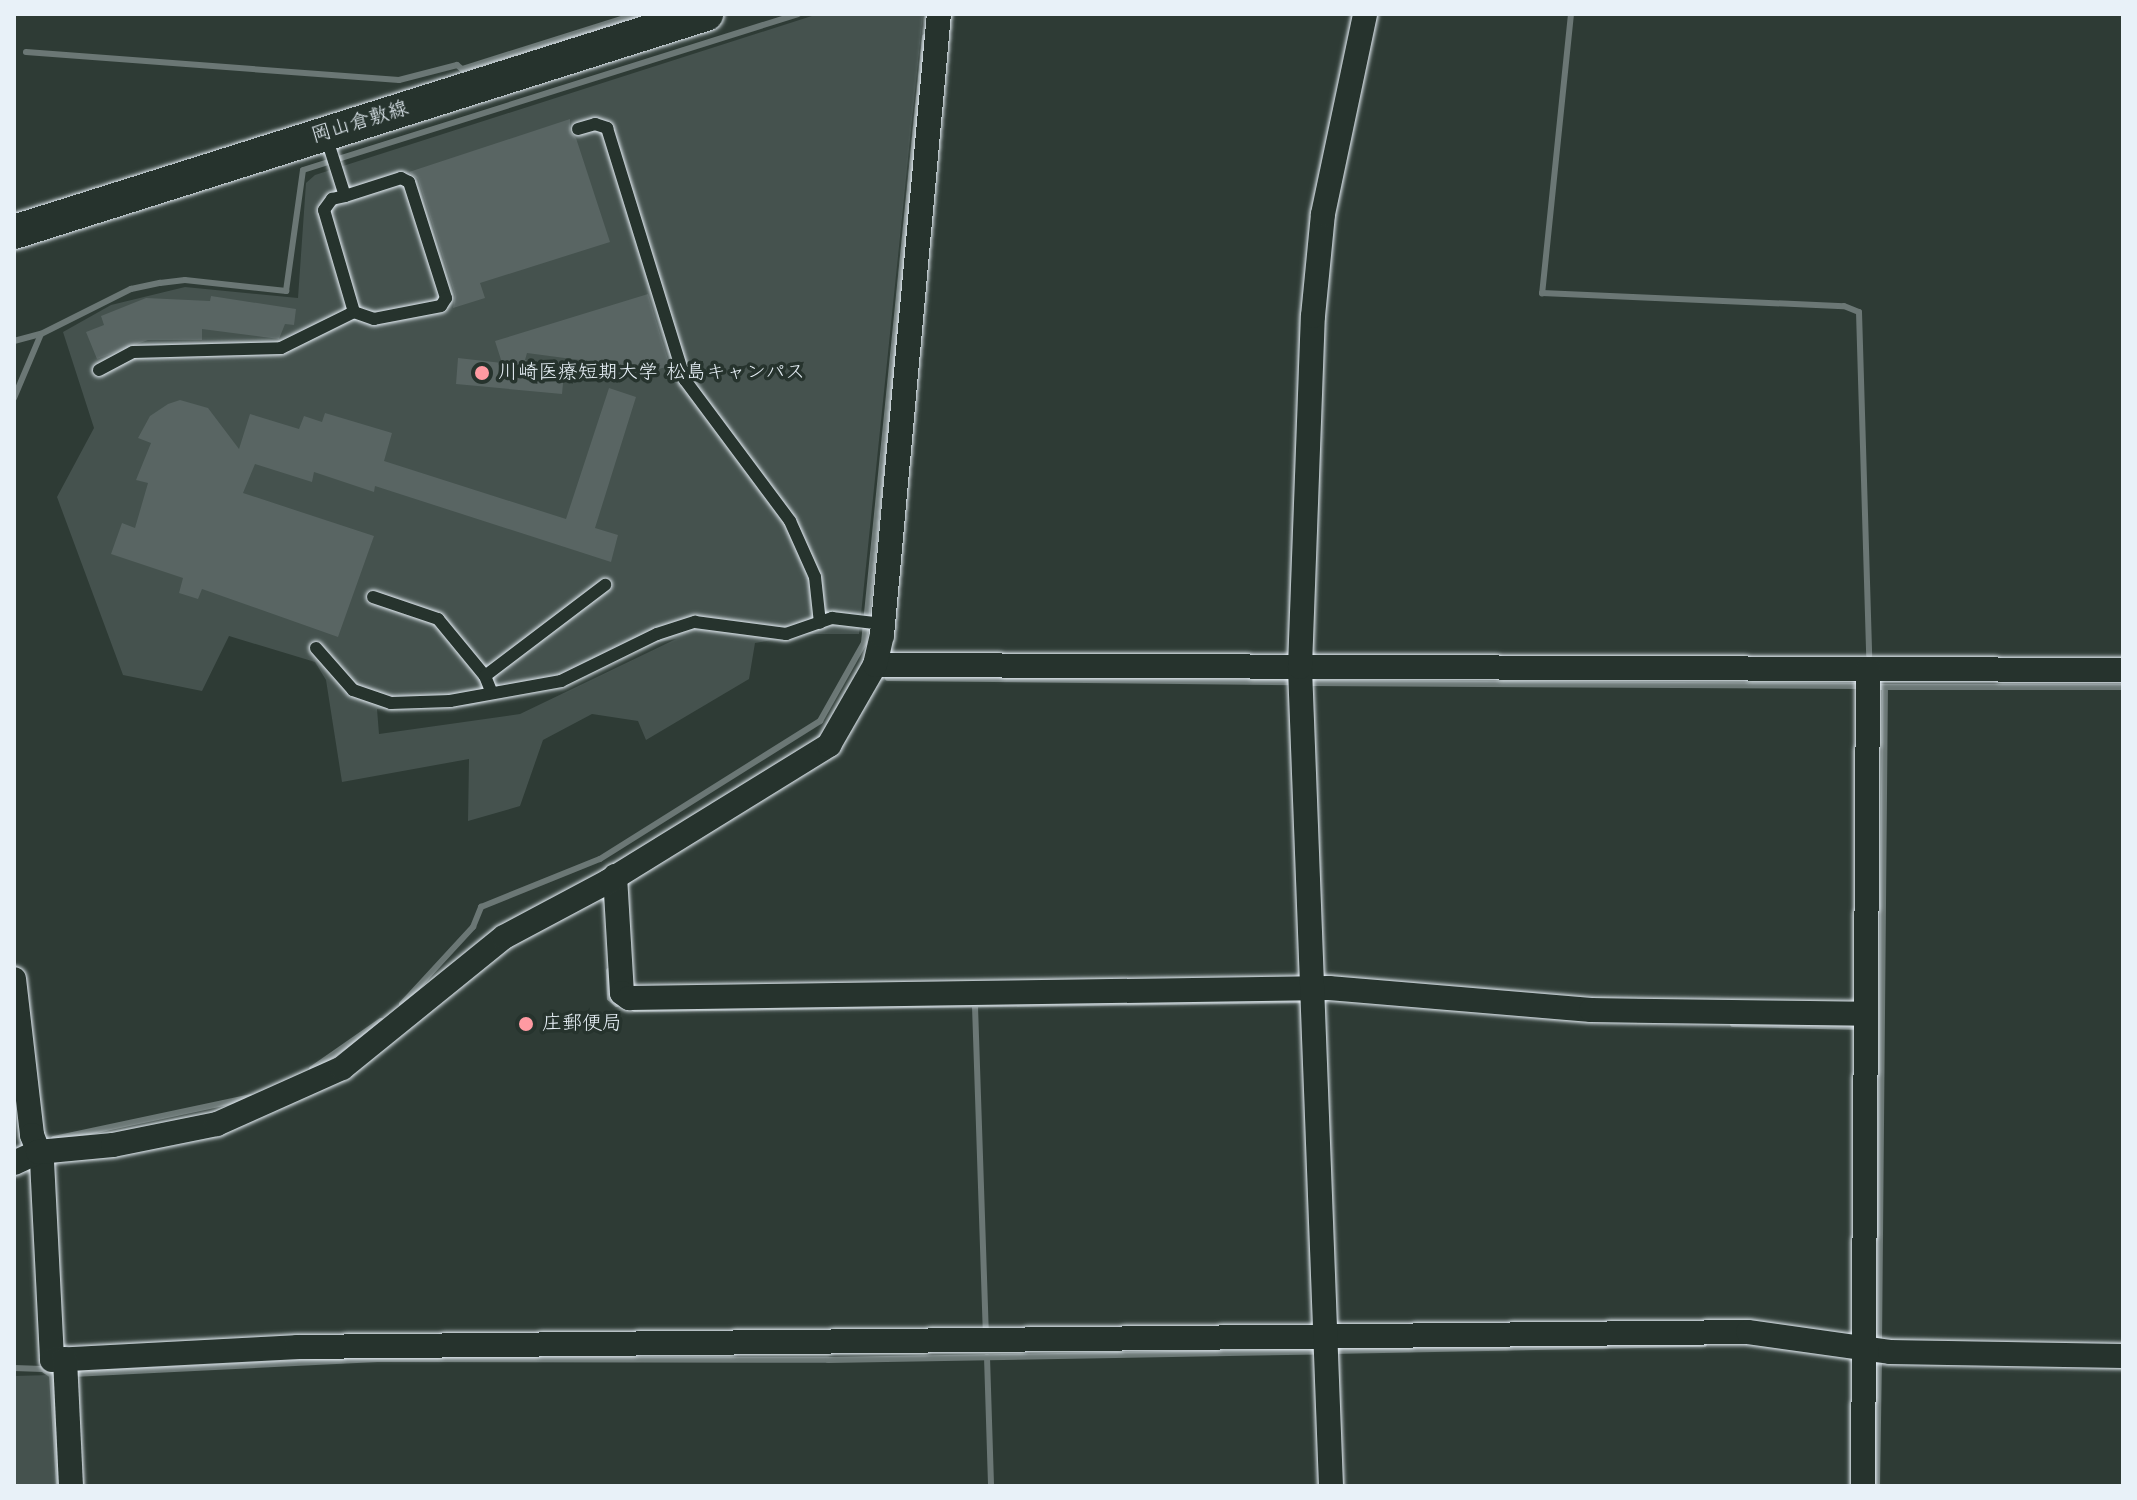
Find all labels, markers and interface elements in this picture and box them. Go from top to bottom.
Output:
street label: 岡山倉敷線 [309,97,411,149]
place label: 川崎医療短期大学 松島キャンパス [498,361,806,385]
marker: 川崎医療短期大学 松島キャンパス [473,364,491,382]
place label: 庄郵便局 [542,1012,622,1036]
marker: 庄郵便局 [517,1015,535,1033]

